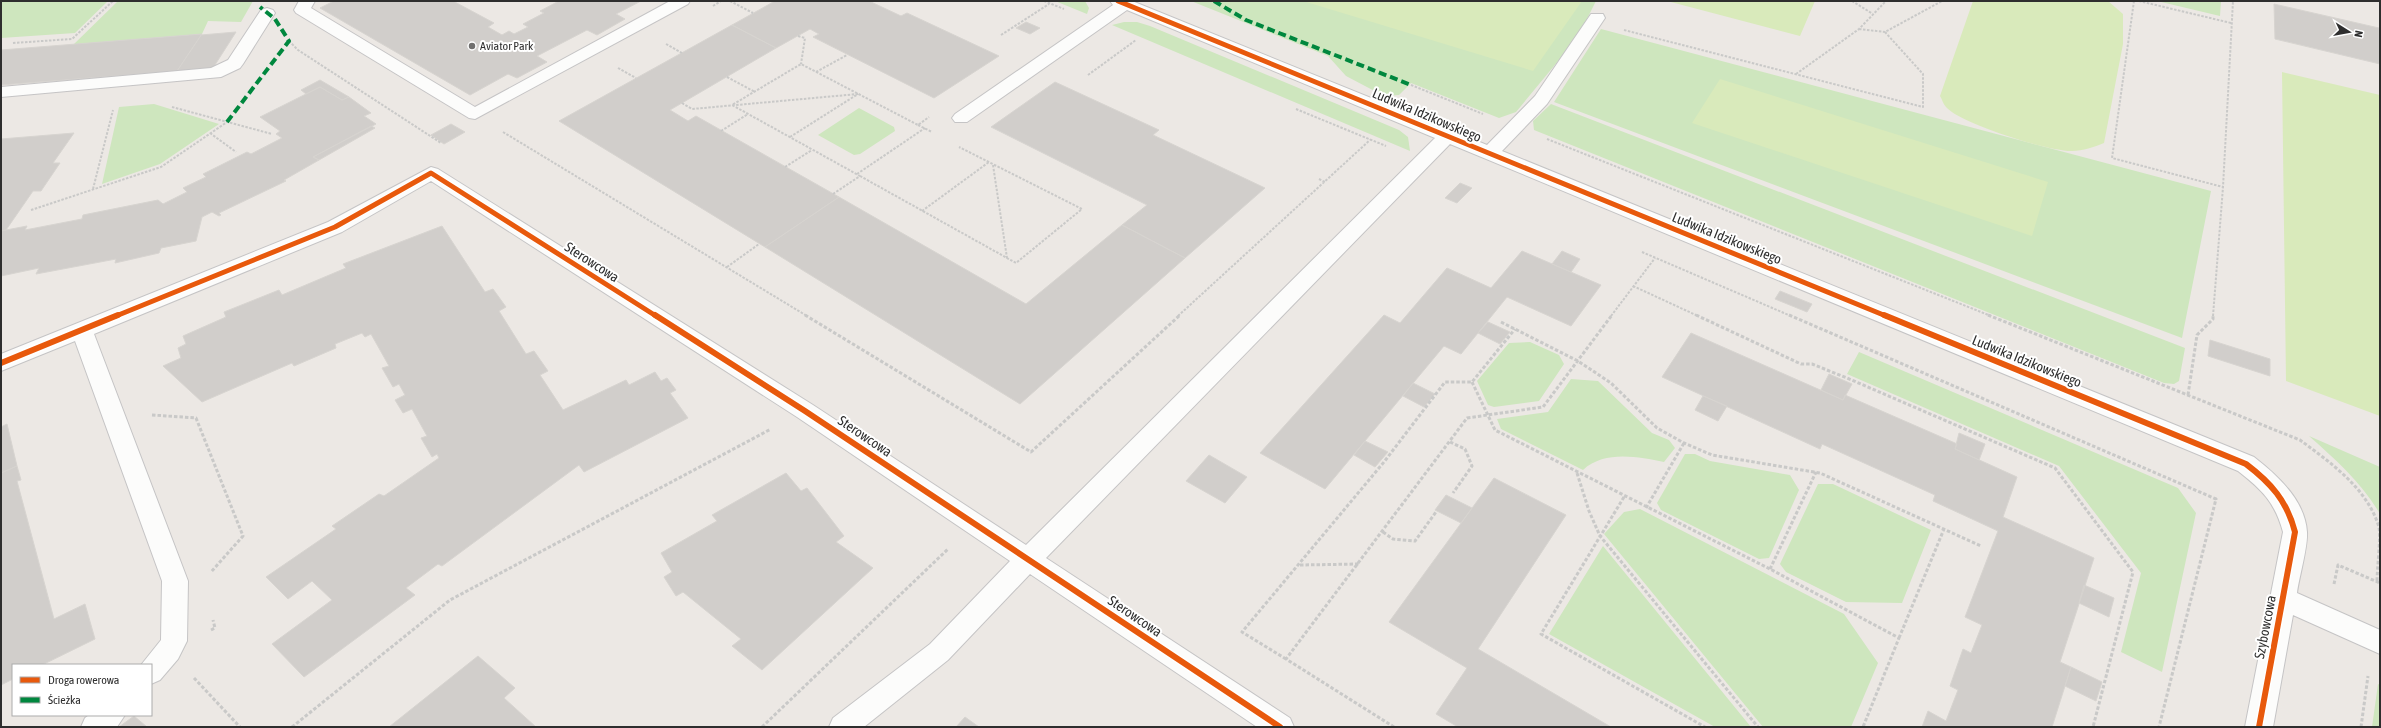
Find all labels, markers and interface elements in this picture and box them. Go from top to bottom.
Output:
north arrow [2329,12,2369,52]
text: N [2352,30,2365,38]
place label: Aviator Park [480,39,534,53]
marker: Aviator Park [467,41,477,51]
street label: Ludwika Idzikowskiego [1370,85,1484,145]
street label: Ludwika Idzikowskiego [1670,209,1784,267]
street label: Sterowcowa [562,239,622,285]
street label: Ludwika Idzikowskiego [1970,332,2084,390]
street label: Sterowcowa [835,412,895,460]
street label: Sterowcowa [1105,592,1165,640]
street label: Szybowcowa [2251,594,2279,660]
legend [12,664,152,716]
text: Droga rowerowa [48,673,119,687]
text: Ścieżka [48,693,81,707]

